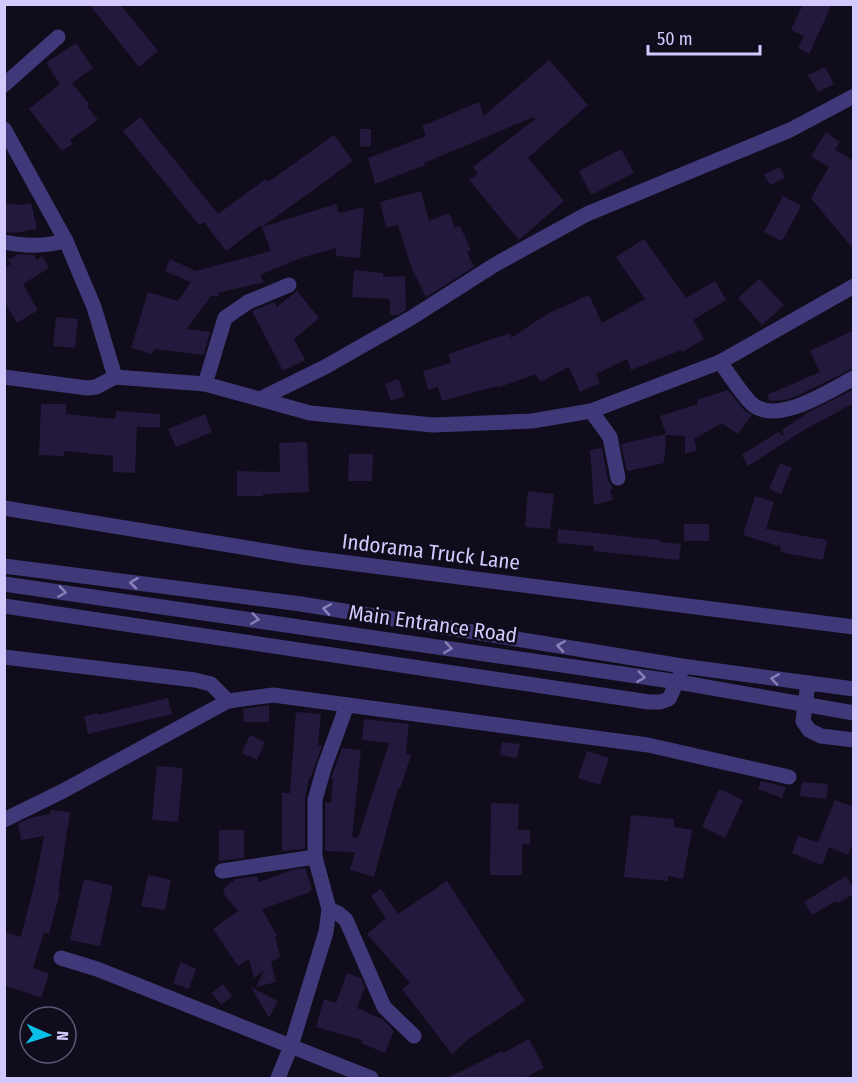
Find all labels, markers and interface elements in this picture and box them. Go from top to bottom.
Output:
scale bar [648,18,760,56]
text: 50 m [657,28,693,50]
street label: Indorama Truck Lane [340,528,522,576]
one-way arrow [129,577,139,589]
one-way arrow [58,585,67,597]
street label: Main Entrance Road [347,599,519,649]
one-way arrow [323,603,332,615]
one-way arrow [251,613,260,625]
one-way arrow [444,641,453,653]
one-way arrow [557,641,566,653]
one-way arrow [637,670,646,682]
one-way arrow [770,673,779,685]
north arrow [18,1005,78,1065]
text: N [53,1030,72,1041]

